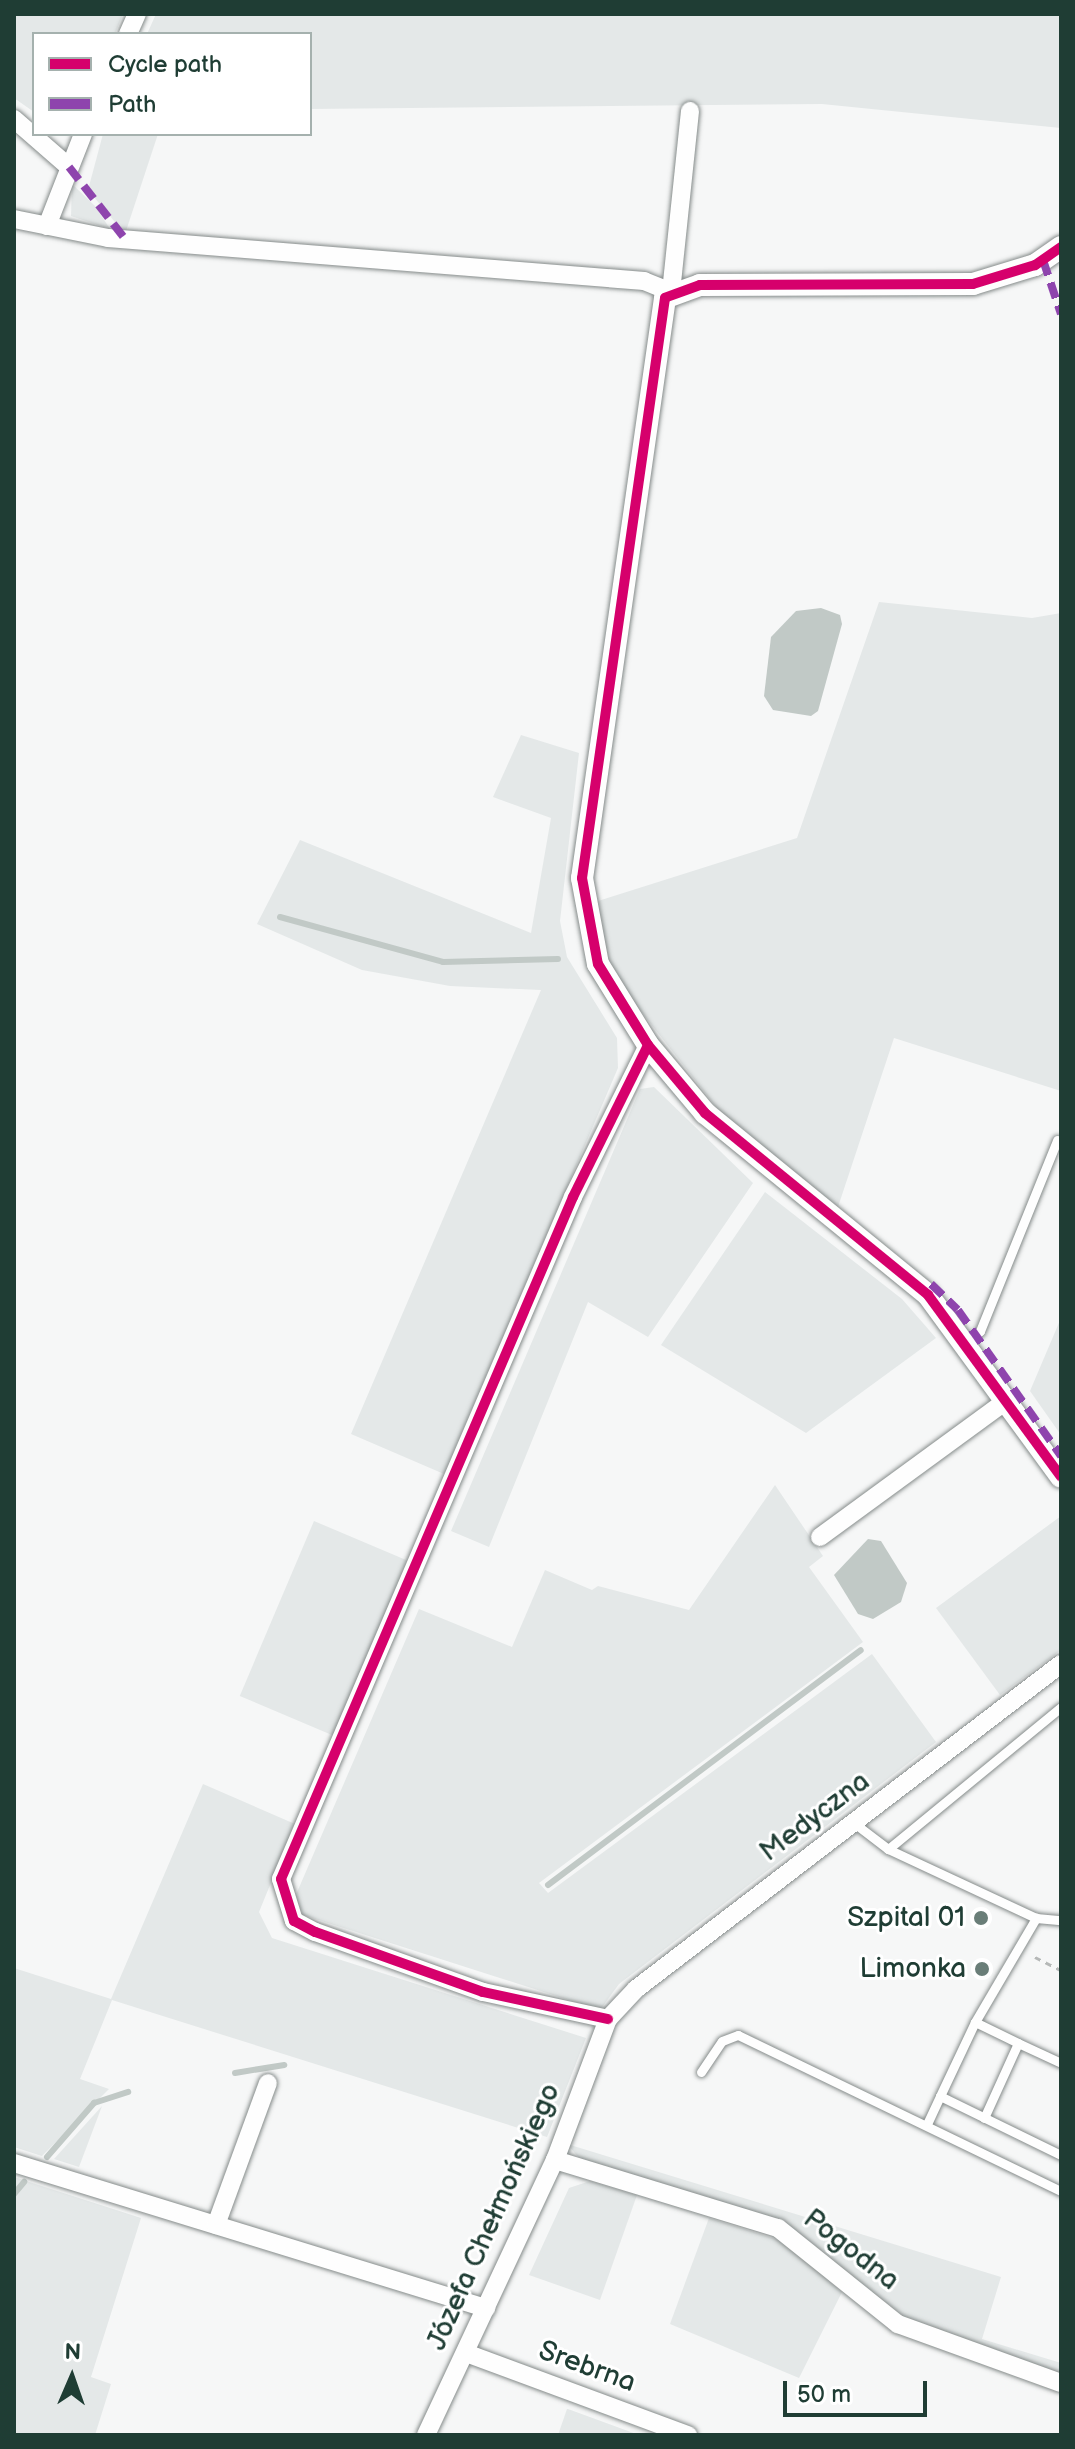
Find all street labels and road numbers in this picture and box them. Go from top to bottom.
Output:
street label: Medyczna [754,1765,876,1869]
street label: Józefa Chełmońskiego [420,2079,568,2355]
street label: Pogodna [796,2202,906,2298]
street label: Srebrna [534,2334,640,2400]

